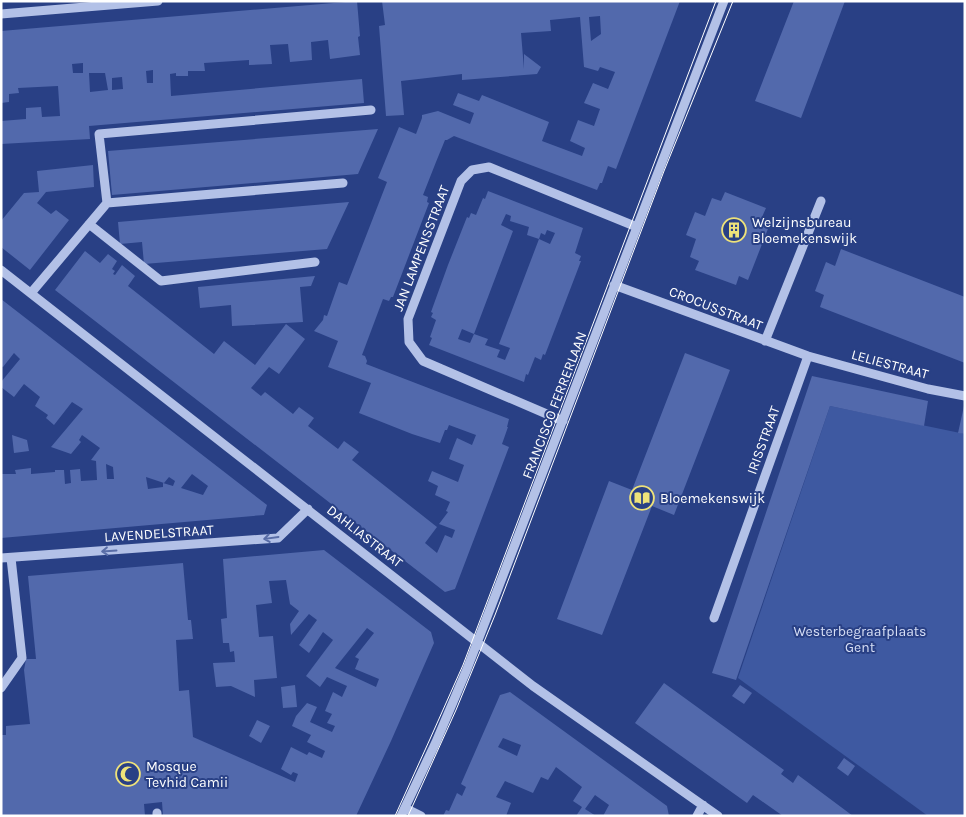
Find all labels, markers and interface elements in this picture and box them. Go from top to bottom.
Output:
street label: JAN LAMPENSSTRAAT [390,183,453,313]
place label: Welzijnsbureau Bloemekenswijk [752,214,857,247]
building icon: Welzijnsbureau Bloemekenswijk [721,217,747,243]
street label: CROCUSSTRAAT [667,283,765,334]
street label: FRANCISCO FERRERLAAN [518,329,590,481]
street label: LELIESTRAAT [849,346,930,383]
street label: IRISSTRAAT [743,404,784,477]
library icon: Bloemekenswijk [629,485,655,511]
place label: Bloemekenswijk [660,490,765,507]
street label: DAHLIASTRAAT [323,501,406,571]
street label: LAVENDELSTRAAT [104,521,214,546]
one-way arrow [263,533,279,543]
one-way arrow [101,546,117,555]
park label: Westerbegraafplaats Gent [794,623,926,656]
place label: Mosque Tevhid Camii [146,758,228,791]
mosque icon: Mosque Tevhid Camii [115,761,141,787]

